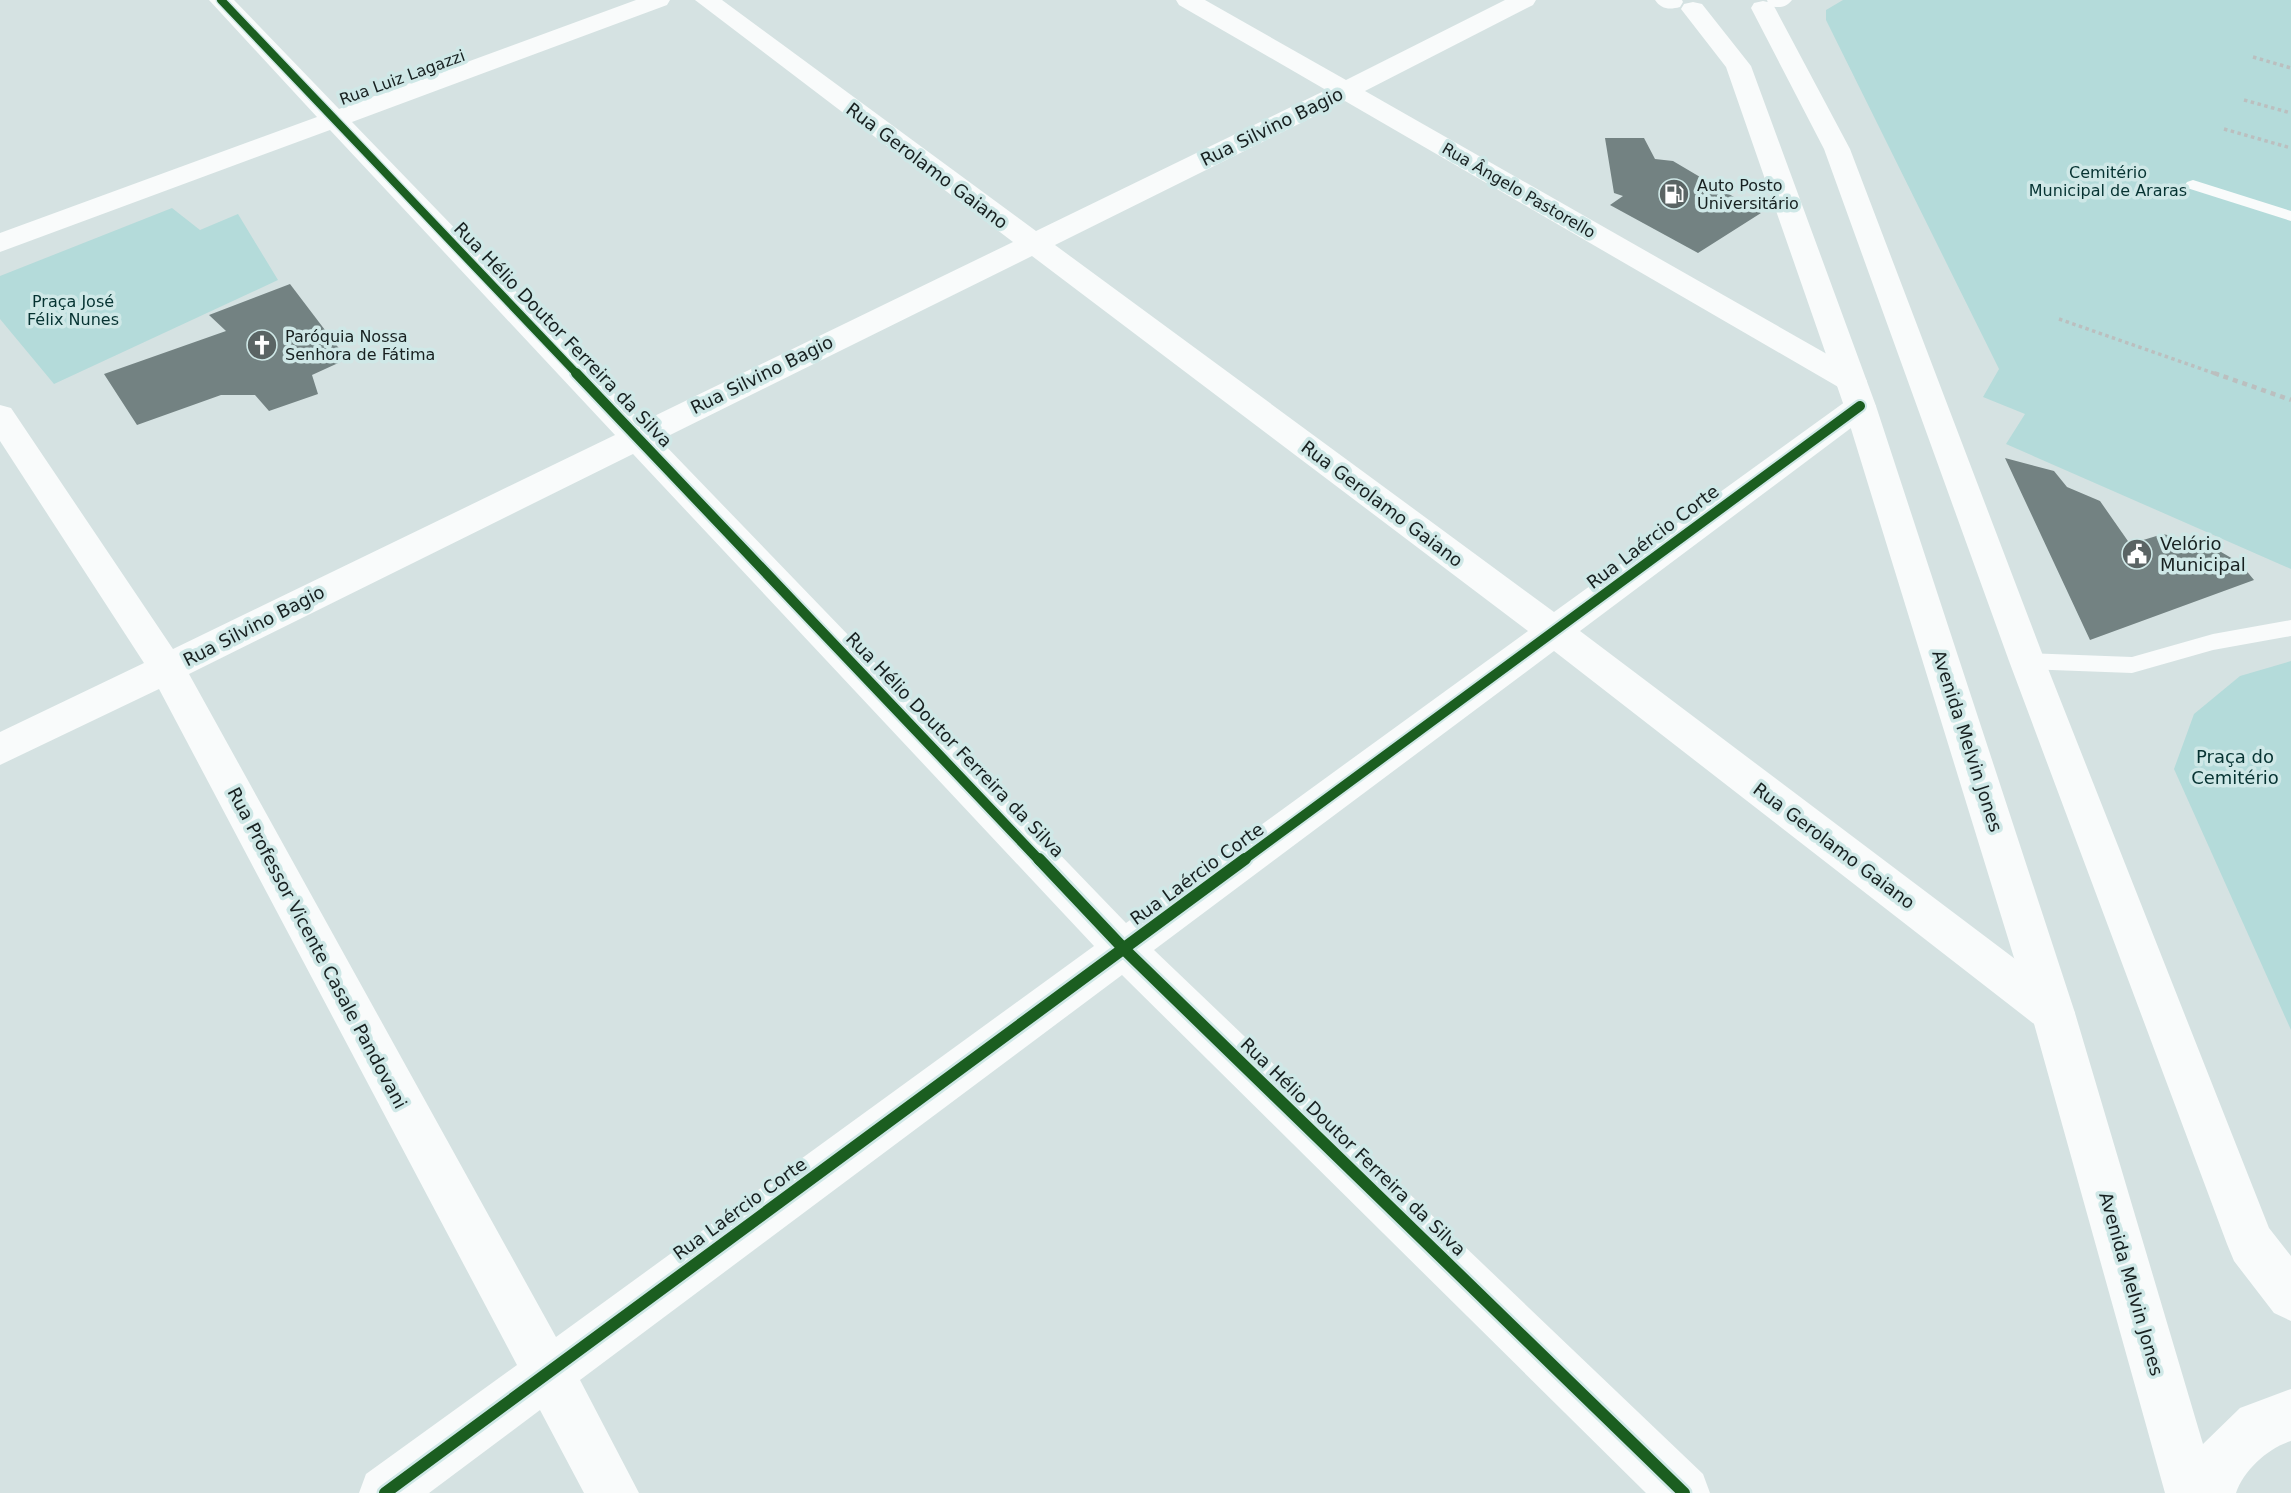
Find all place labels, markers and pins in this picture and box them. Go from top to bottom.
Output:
place label: Auto Posto Universitário [1697,176,1799,213]
fuel station icon: Auto Posto Universitário [1657,177,1691,211]
place label: Paróquia Nossa Senhora de Fátima [285,327,435,364]
church icon: Paróquia Nossa Senhora de Fátima [245,328,279,362]
place label: Velório Municipal [2160,533,2246,575]
public building icon: Velório Municipal [2120,537,2154,571]

